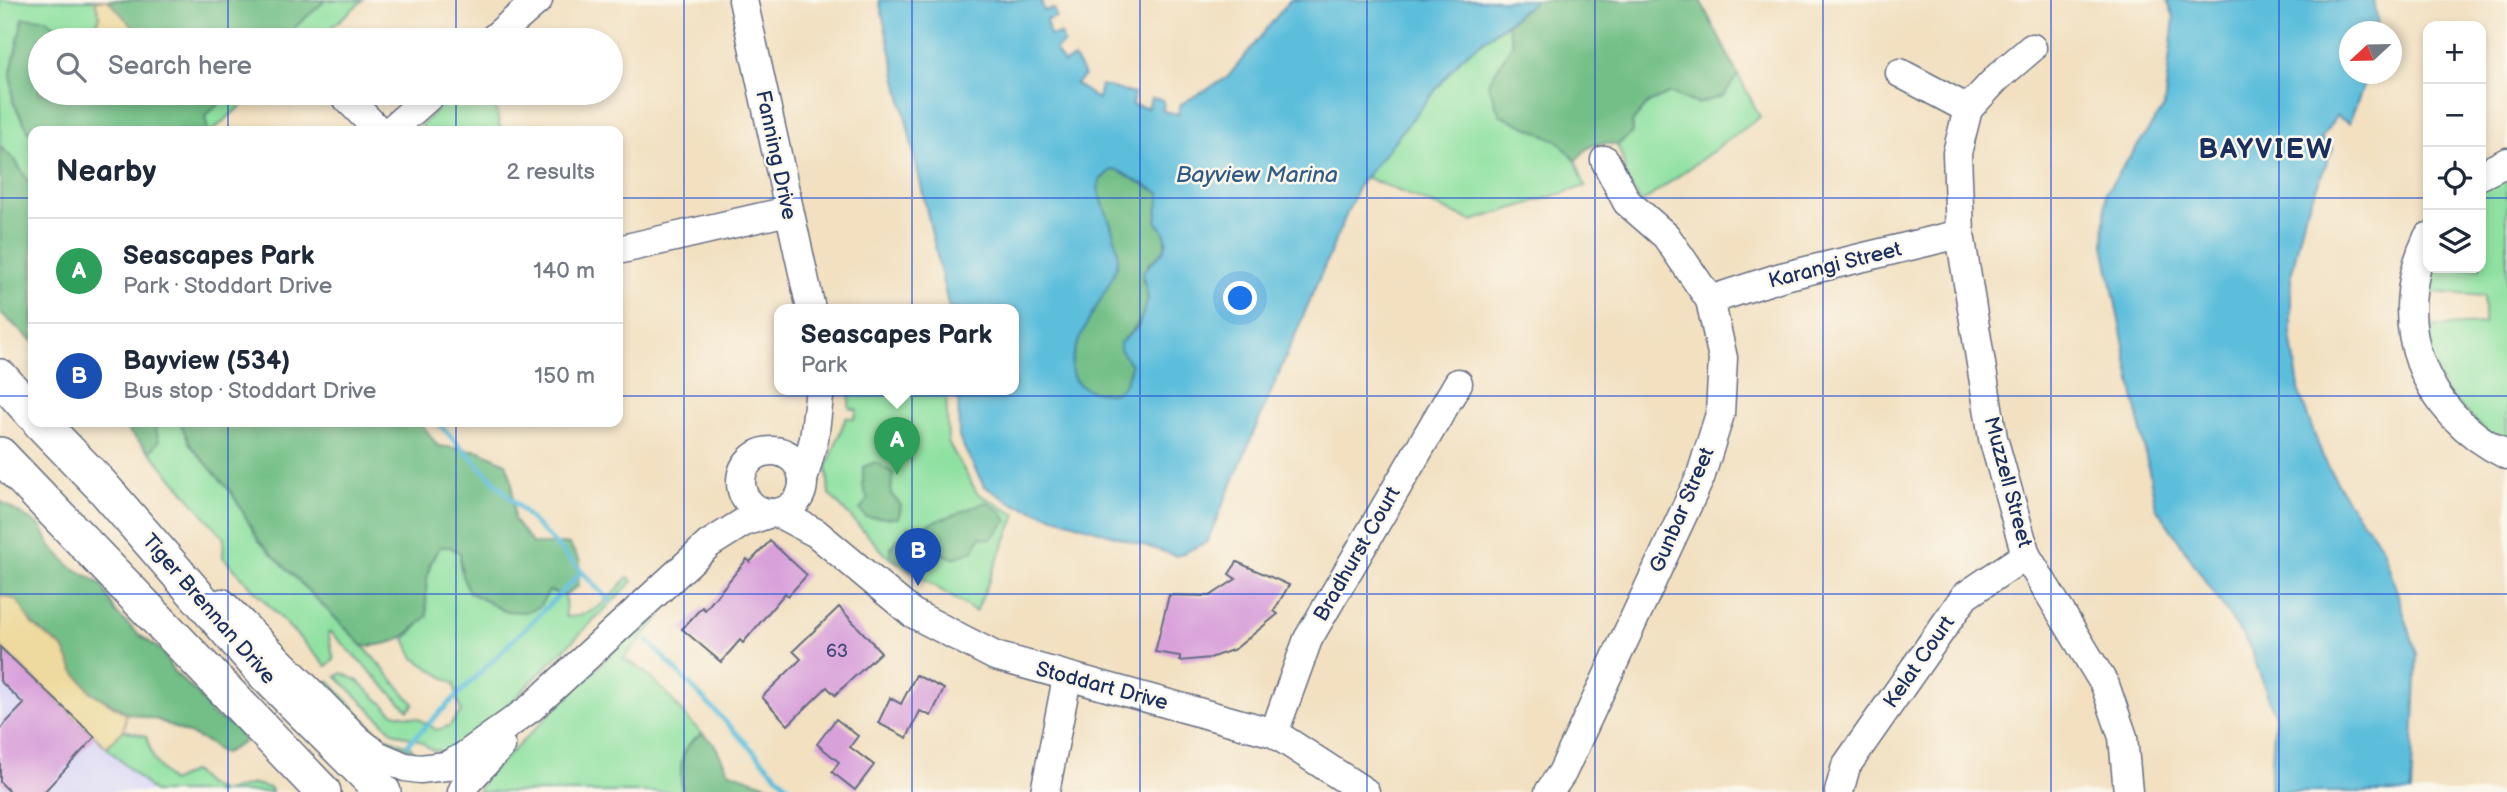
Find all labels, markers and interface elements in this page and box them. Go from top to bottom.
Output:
north arrow [2339,21,2402,84]
map controls [2423,21,2486,273]
button: + [2423,21,2486,84]
search box [28,28,623,105]
icon: search [52,48,90,86]
text: Search here [108,51,252,82]
button: − [2423,84,2486,147]
street label: Fanning Drive [750,88,802,222]
district label: BAYVIEW [2198,133,2334,166]
button: locate [2423,147,2486,210]
text: Nearby [56,154,156,190]
text: 2 results [506,158,595,186]
water label: Bayview Marina [1176,161,1338,189]
button: layers [2423,210,2486,273]
street label: Karangi Street [1766,236,1905,294]
text: Seascapes Park [123,241,314,272]
text: A [72,257,86,285]
text: 140 m [533,257,595,285]
text: Park · Stoddart Drive [123,272,332,300]
your location [1223,281,1257,315]
popup [774,304,1019,395]
text: Seascapes Park [801,320,992,351]
text: Bayview (534) [123,346,290,377]
text: Park [801,351,847,379]
text: B [71,362,87,390]
text: 150 m [534,362,595,390]
text: Bus stop · Stoddart Drive [123,377,376,405]
street label: Muzzell Street [1979,414,2038,551]
pin: A [874,417,920,475]
street label: Gunbar Street [1644,443,1720,576]
street label: Bradhurst Court [1308,482,1406,626]
pin: B [895,528,941,586]
street label: Tiger Brennan Drive [137,529,281,689]
street label: Kelat Court [1878,611,1960,713]
house number: 63 [826,641,848,662]
street label: Stoddart Drive [1033,656,1171,716]

